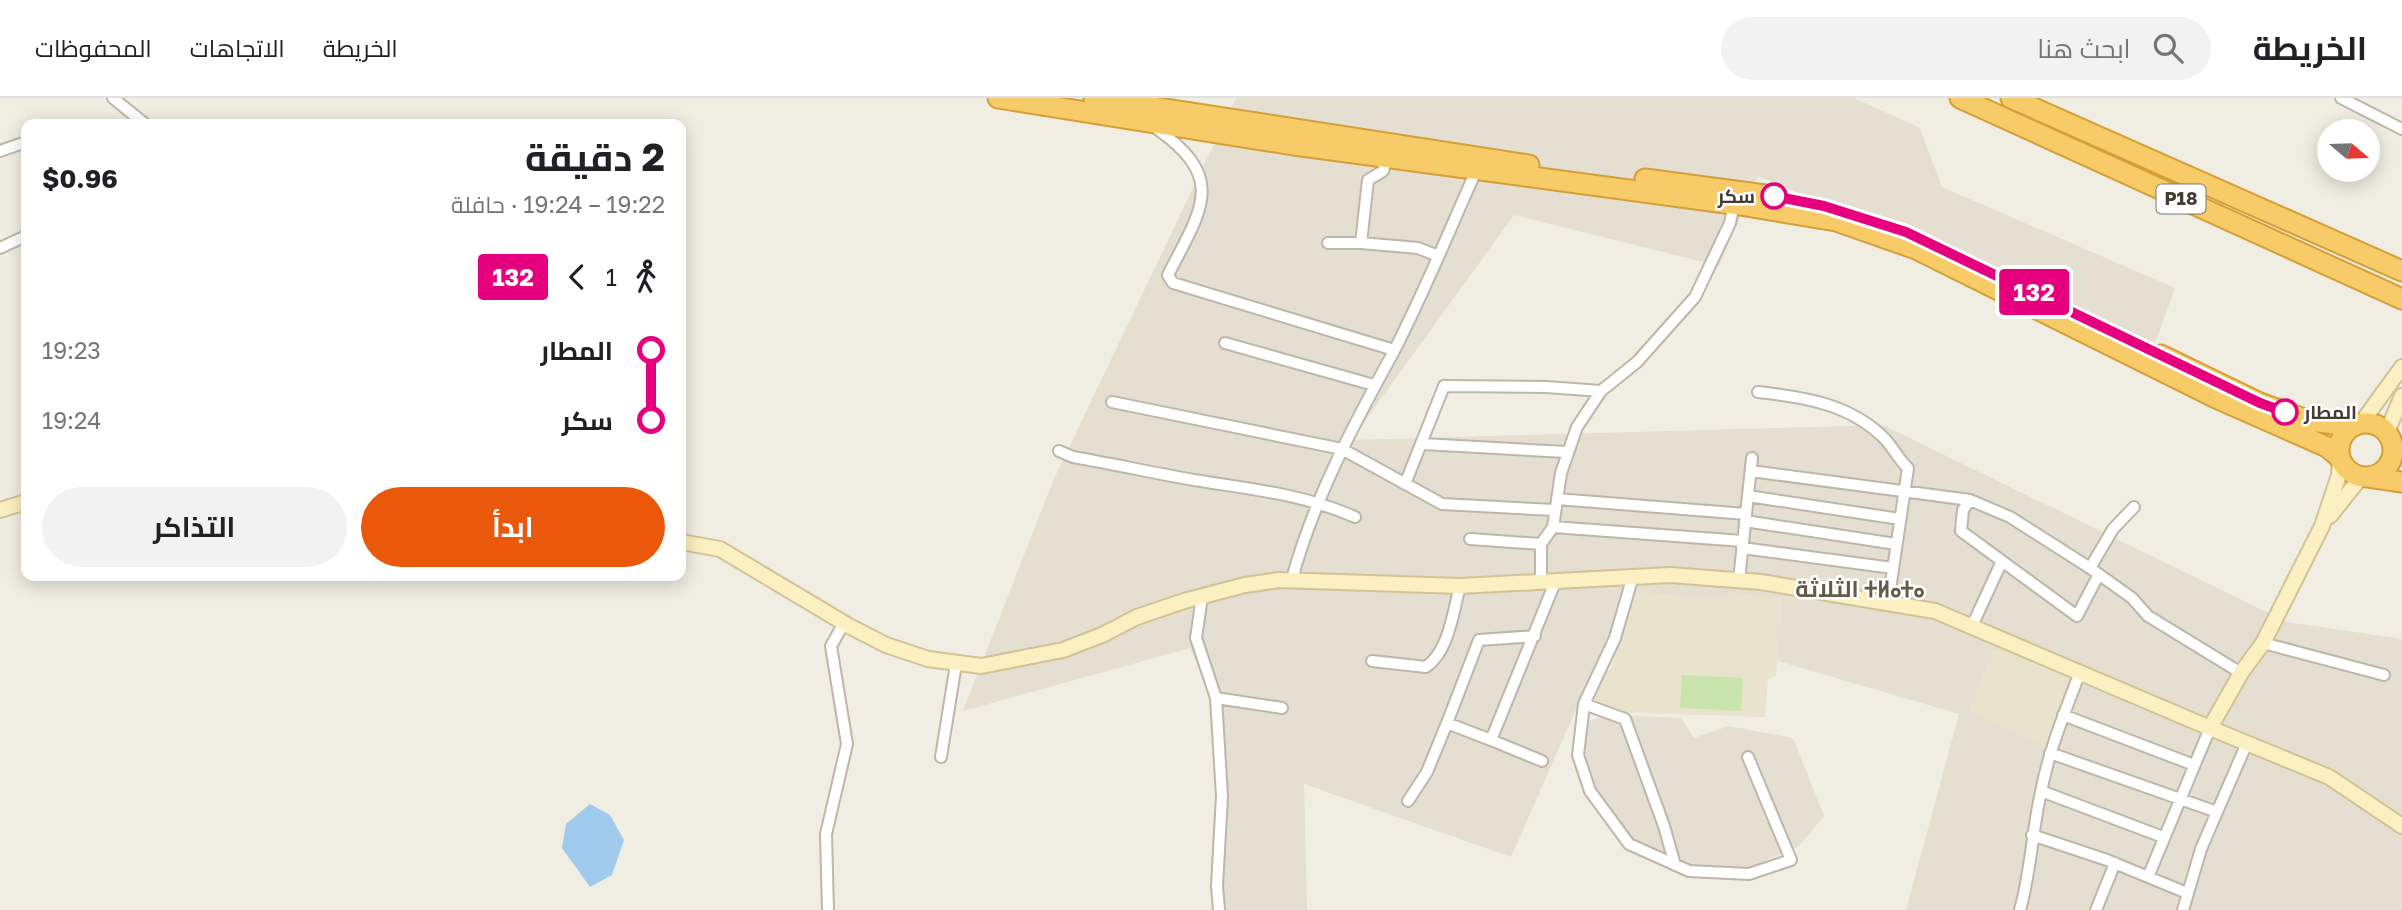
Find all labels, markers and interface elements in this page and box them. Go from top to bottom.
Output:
search box [1721,17,2211,80]
text: الخريطة [2253,28,2367,67]
icon: search [2149,29,2187,67]
text: المحفوظات [35,33,152,62]
text: الاتجاهات [190,33,285,62]
text: الخريطة [323,33,398,62]
text: ابحث هنا [2037,33,2131,64]
north arrow [2317,119,2380,182]
map controls [2317,119,2380,182]
text: 2 دقيقة [525,134,665,179]
text: $0.96 [42,163,118,194]
marker: سكر [1761,183,1787,209]
place label: سكر [1717,184,1755,208]
road number: P18 [2156,184,2206,214]
text: 19:22 – 19:24 · حافلة [451,190,665,218]
icon: back [558,258,596,296]
icon: walk [627,258,665,296]
text: 132 [492,262,534,291]
text: 1 [606,263,617,291]
line badge: 132 [1994,269,2074,315]
text: 132 [2013,277,2055,306]
text: المطار [540,335,613,366]
text: 19:23 [42,336,101,364]
marker: المطار [2272,399,2298,425]
place label: المطار [2303,400,2357,424]
text: سكر [562,405,613,436]
text: 19:24 [42,406,101,434]
button: التذاكر [42,487,347,567]
button: ابدأ [361,487,665,567]
district label: الثلاثة ⵜⵍⴰⵜⴰ [1795,574,1925,602]

